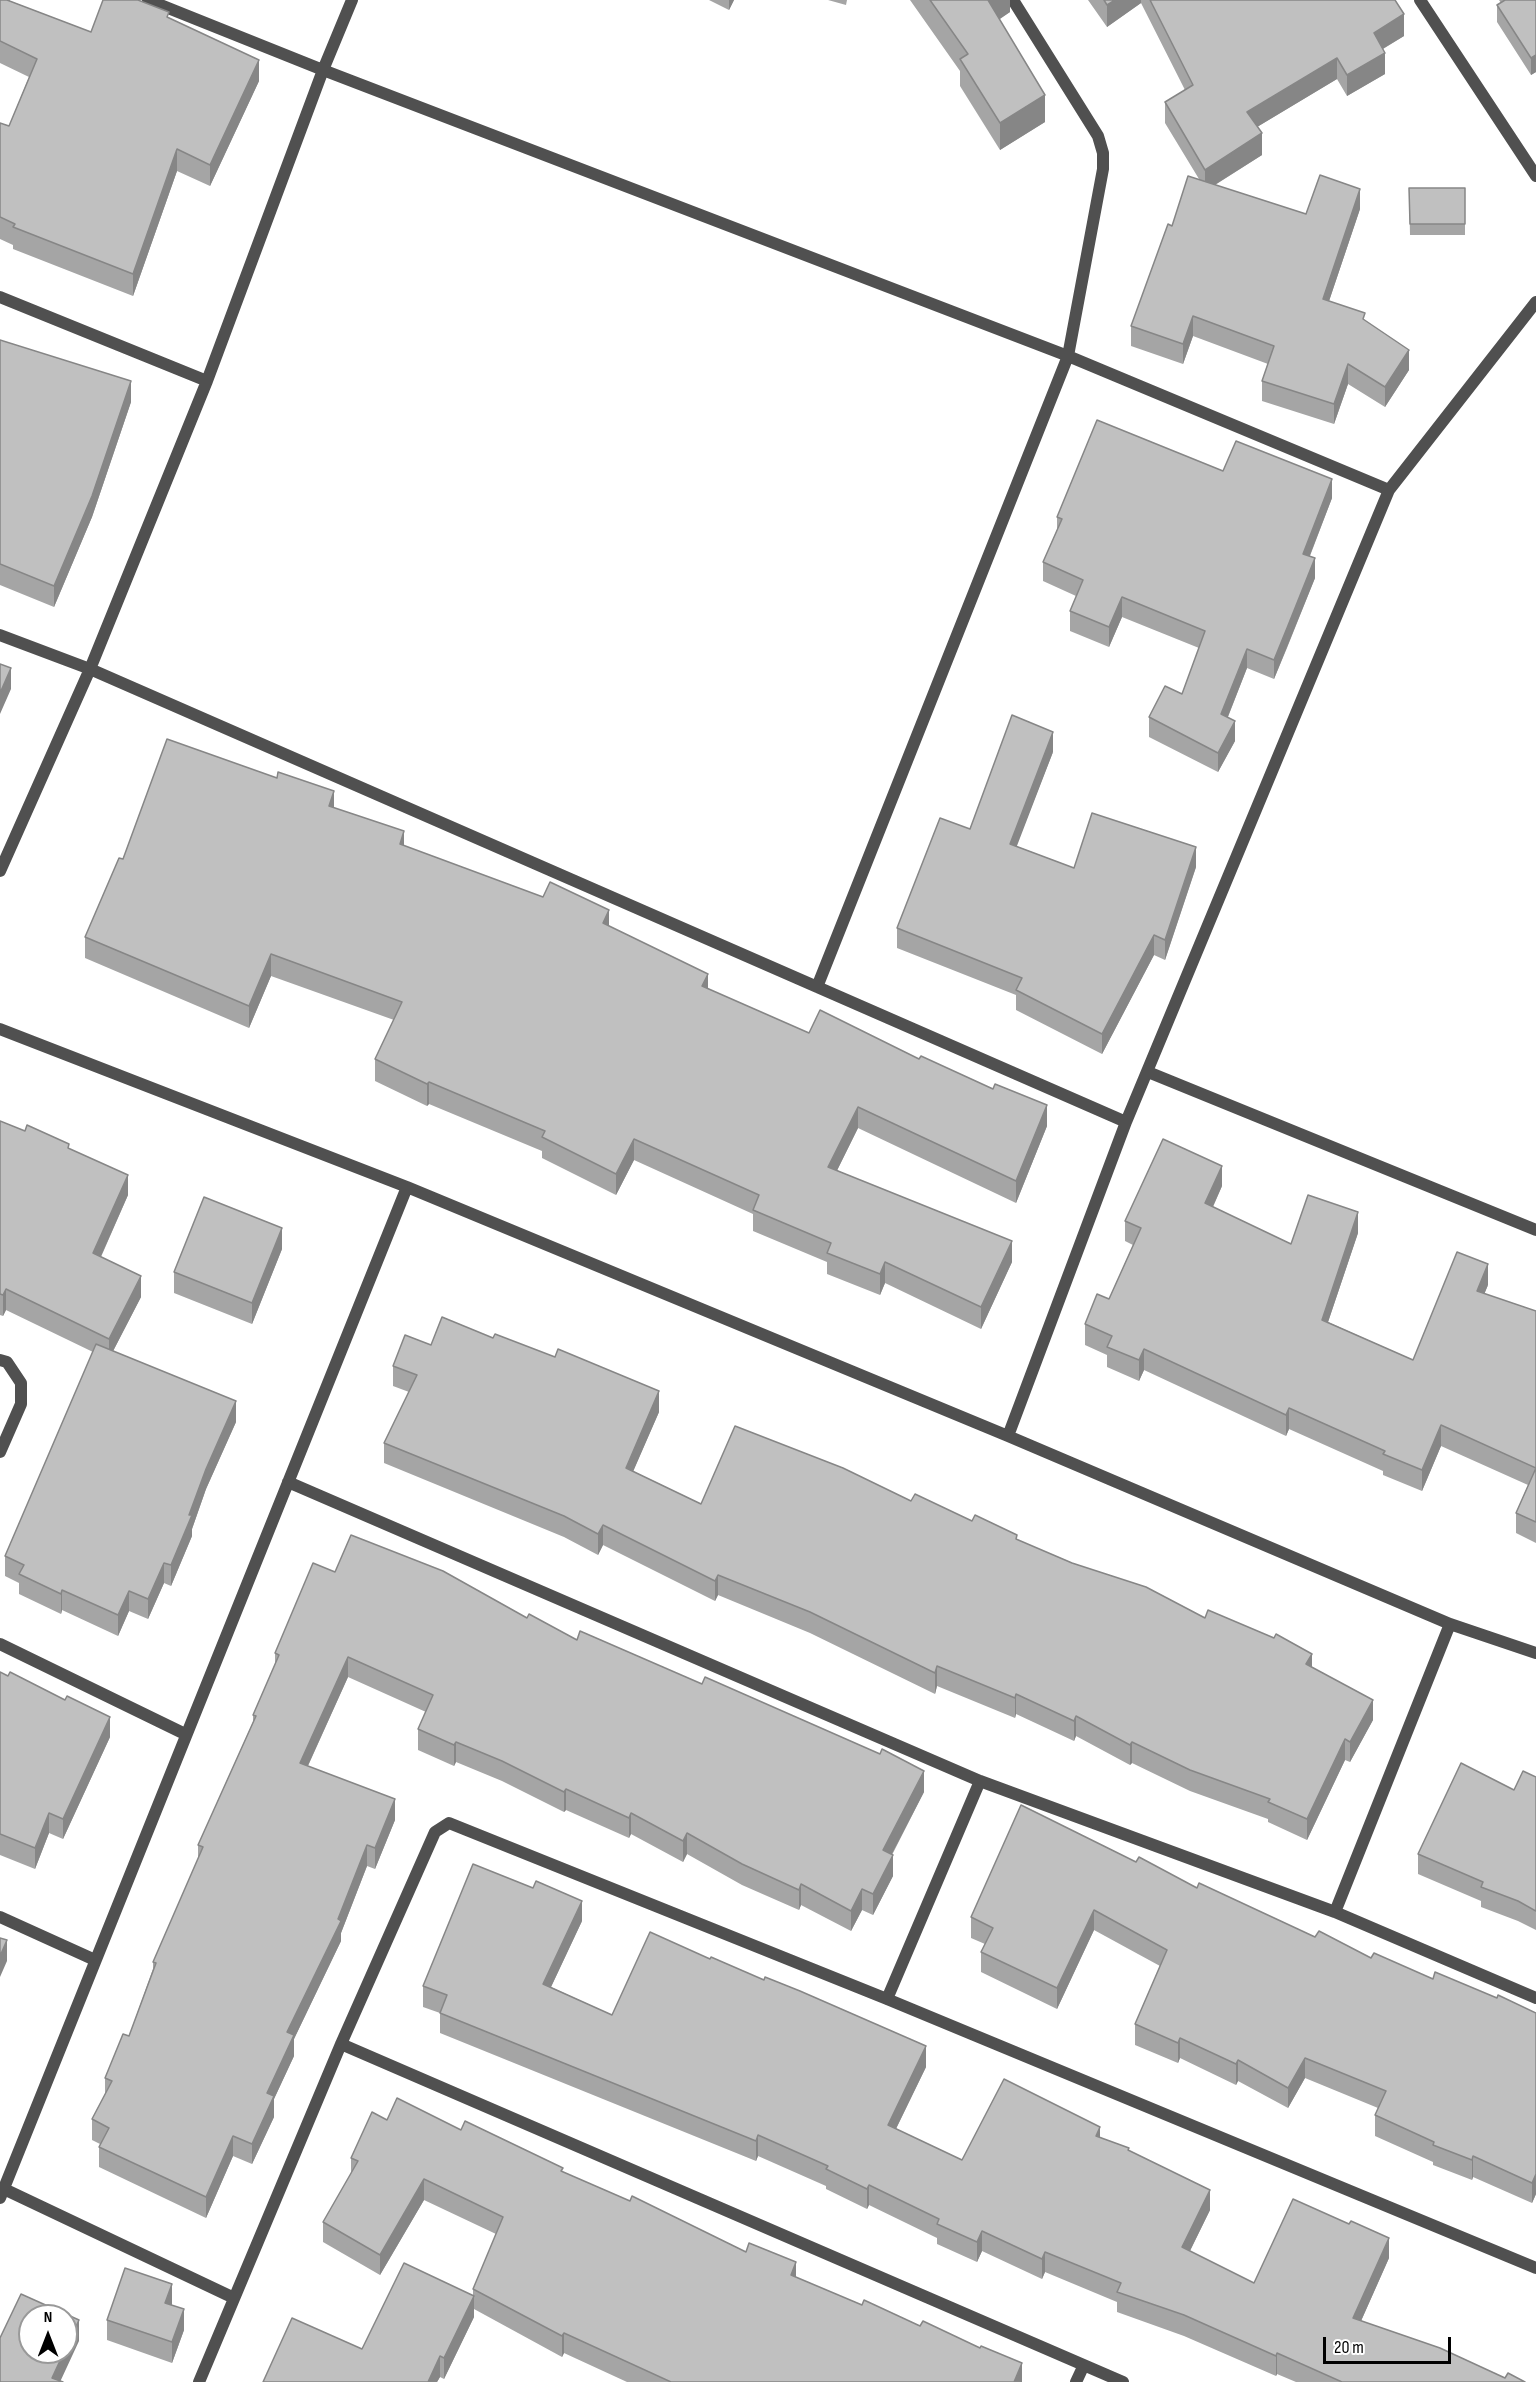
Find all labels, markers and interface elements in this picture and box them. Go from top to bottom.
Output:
north arrow [18,2304,78,2364]
text: N [44,2308,52,2327]
scale bar [1326,2325,1454,2363]
text: 20 m [1334,2337,1364,2358]

